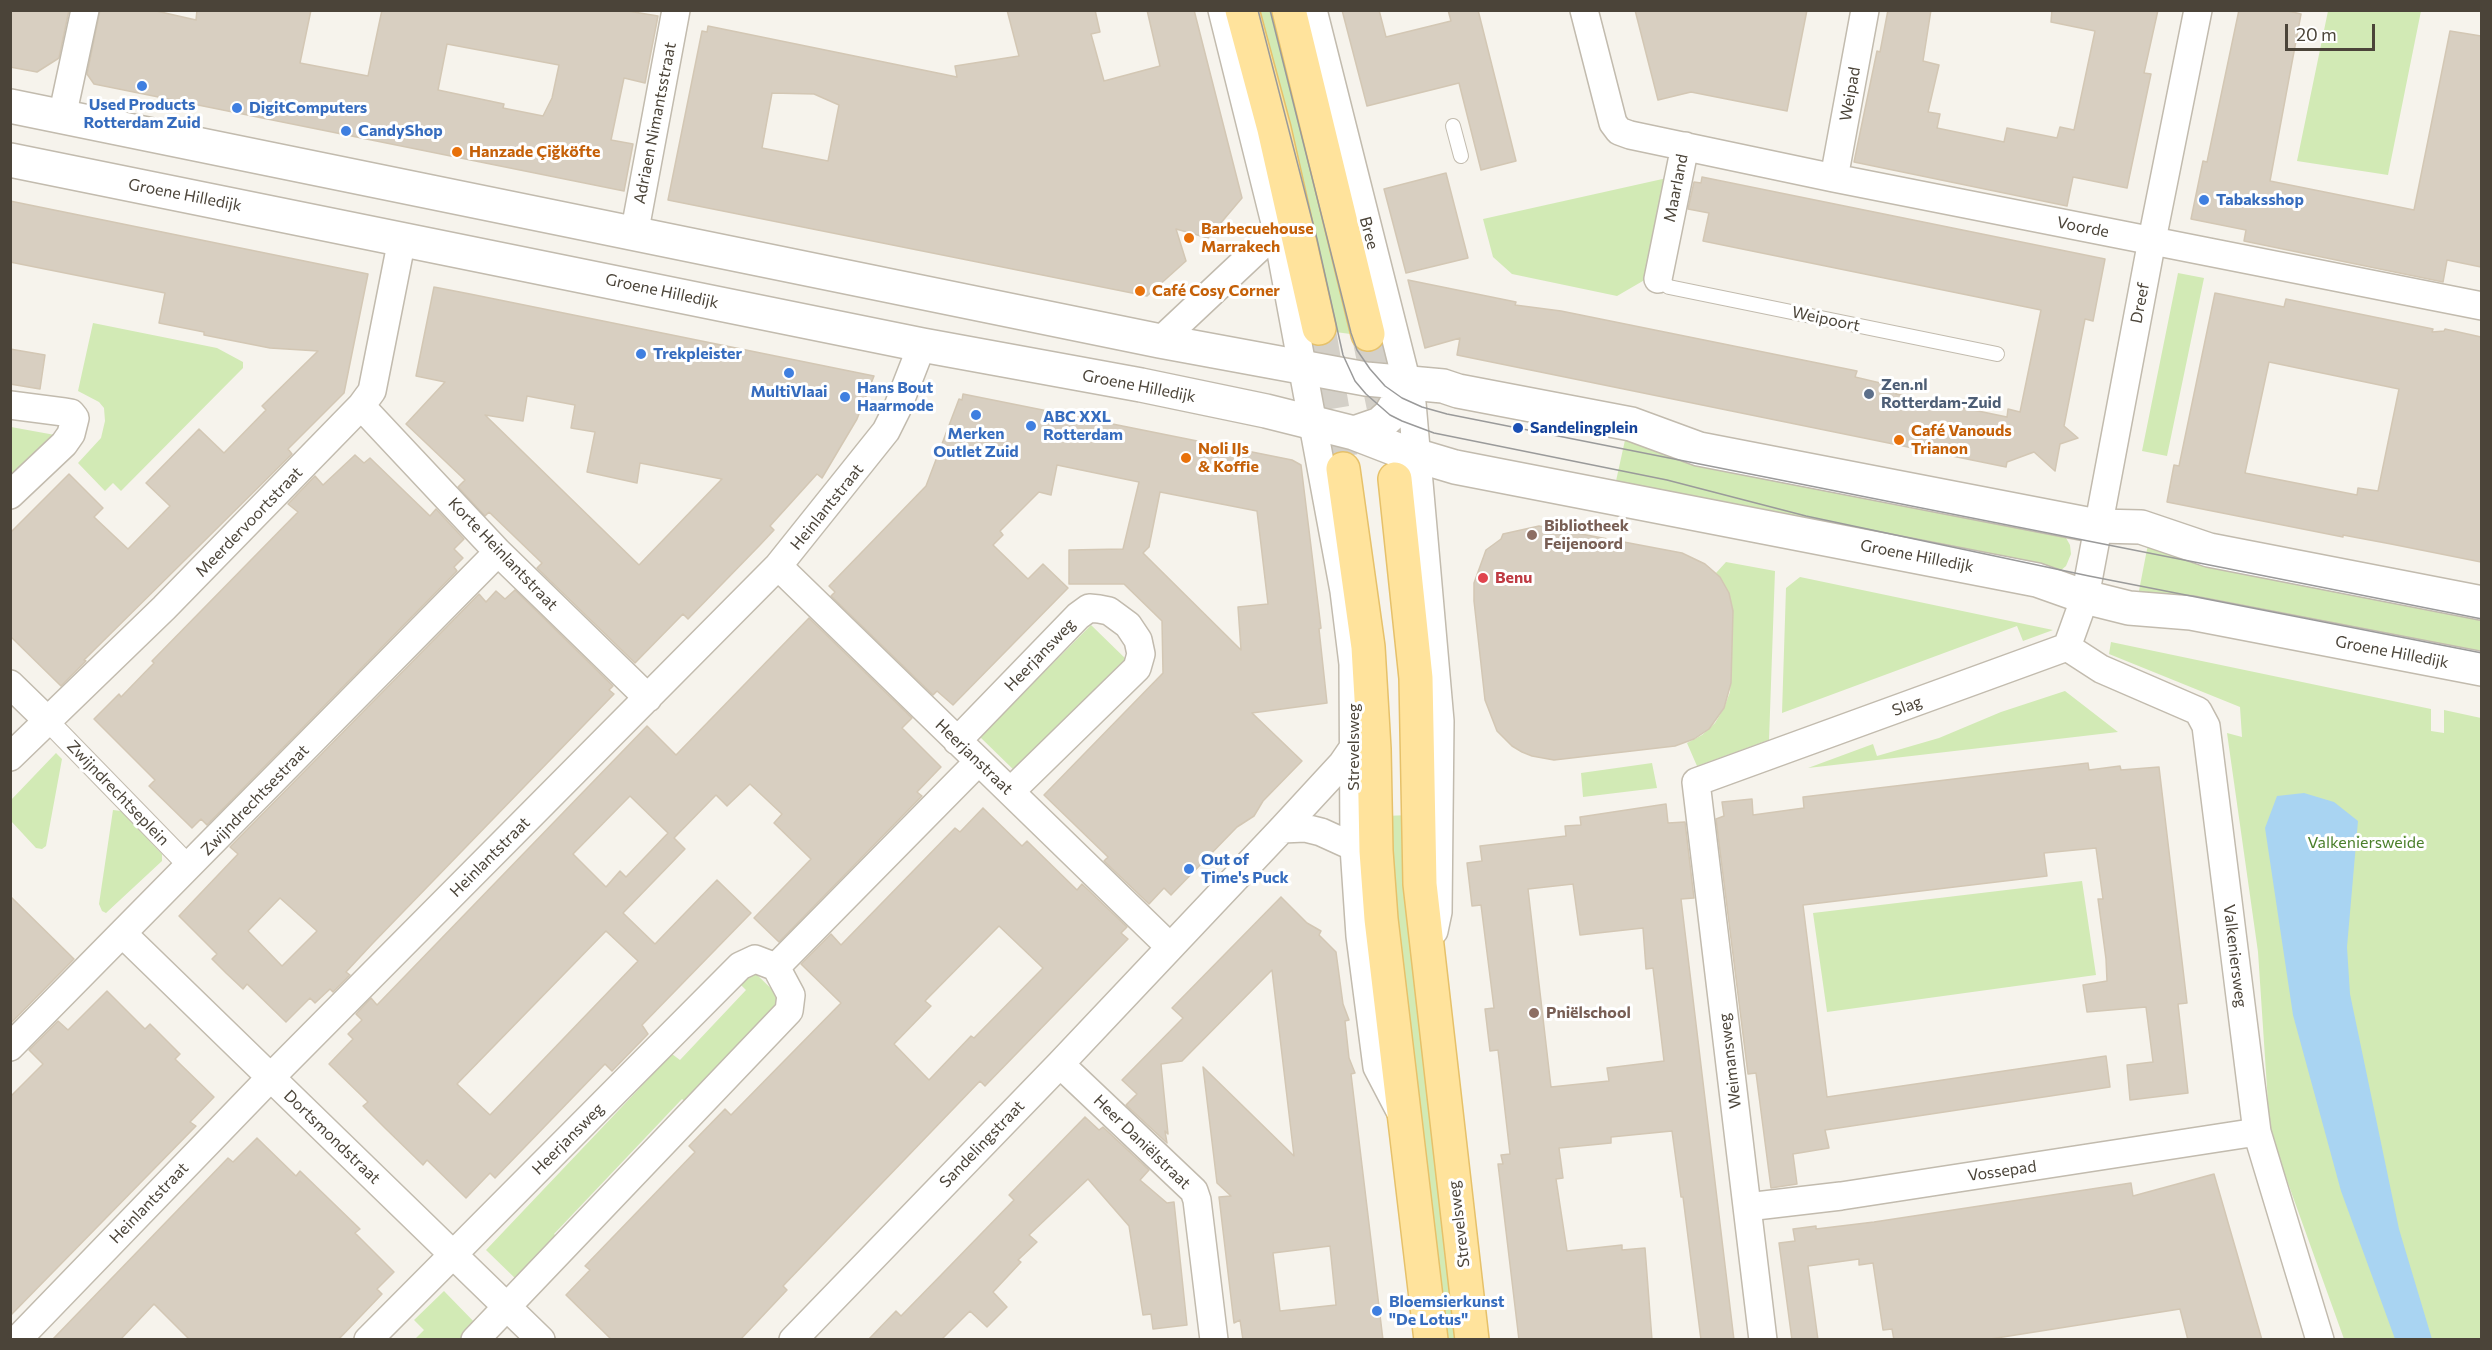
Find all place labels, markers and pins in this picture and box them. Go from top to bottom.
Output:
marker: Used Products Rotterdam Zuid [135,79,149,93]
place label: Used Products Rotterdam Zuid [84,95,200,133]
place label: DigitComputers [249,98,367,118]
marker: DigitComputers [230,101,244,115]
place label: CandyShop [358,121,443,141]
marker: CandyShop [339,124,353,138]
place label: Hanzade Çiğköfte [469,142,600,162]
marker: Hanzade Çiğköfte [450,145,464,159]
place label: Tabaksshop [2216,190,2304,210]
marker: Tabaksshop [2197,193,2211,207]
place label: Barbecuehouse Marrakech [1201,219,1314,257]
marker: Barbecuehouse Marrakech [1182,231,1196,245]
place label: Café Cosy Corner [1152,281,1280,301]
marker: Café Cosy Corner [1133,284,1147,298]
place label: Trekpleister [653,344,742,364]
marker: Trekpleister [634,347,648,361]
marker: MultiVlaai [782,366,796,380]
place label: Zen.nl Rotterdam-Zuid [1881,375,2001,413]
place label: Hans Bout Haarmode [857,378,934,416]
place label: MultiVlaai [750,382,828,402]
marker: Zen.nl Rotterdam-Zuid [1862,387,1876,401]
marker: Hans Bout Haarmode [838,390,852,404]
place label: ABC XXL Rotterdam [1043,407,1123,445]
marker: Merken Outlet Zuid [969,408,983,422]
place label: Sandelingplein [1530,418,1638,438]
marker: ABC XXL Rotterdam [1024,419,1038,433]
marker: Sandelingplein [1511,421,1525,435]
place label: Café Vanouds Trianon [1911,421,2012,459]
place label: Merken Outlet Zuid [933,424,1019,462]
marker: Café Vanouds Trianon [1892,433,1906,447]
place label: Noli IJs & Koffie [1198,439,1259,477]
marker: Noli IJs & Koffie [1179,451,1193,465]
place label: Bibliotheek Feijenoord [1544,516,1629,554]
marker: Bibliotheek Feijenoord [1525,528,1539,542]
place label: Benu [1495,568,1532,588]
marker: Benu [1476,571,1490,585]
place label: Out of Time's Puck [1201,850,1289,888]
marker: Out of Time's Puck [1182,862,1196,876]
place label: Pniëlschool [1546,1003,1631,1023]
marker: Pniëlschool [1527,1006,1541,1020]
place label: Bloemsierkunst "De Lotus" [1389,1292,1505,1330]
marker: Bloemsierkunst "De Lotus" [1370,1304,1384,1318]

